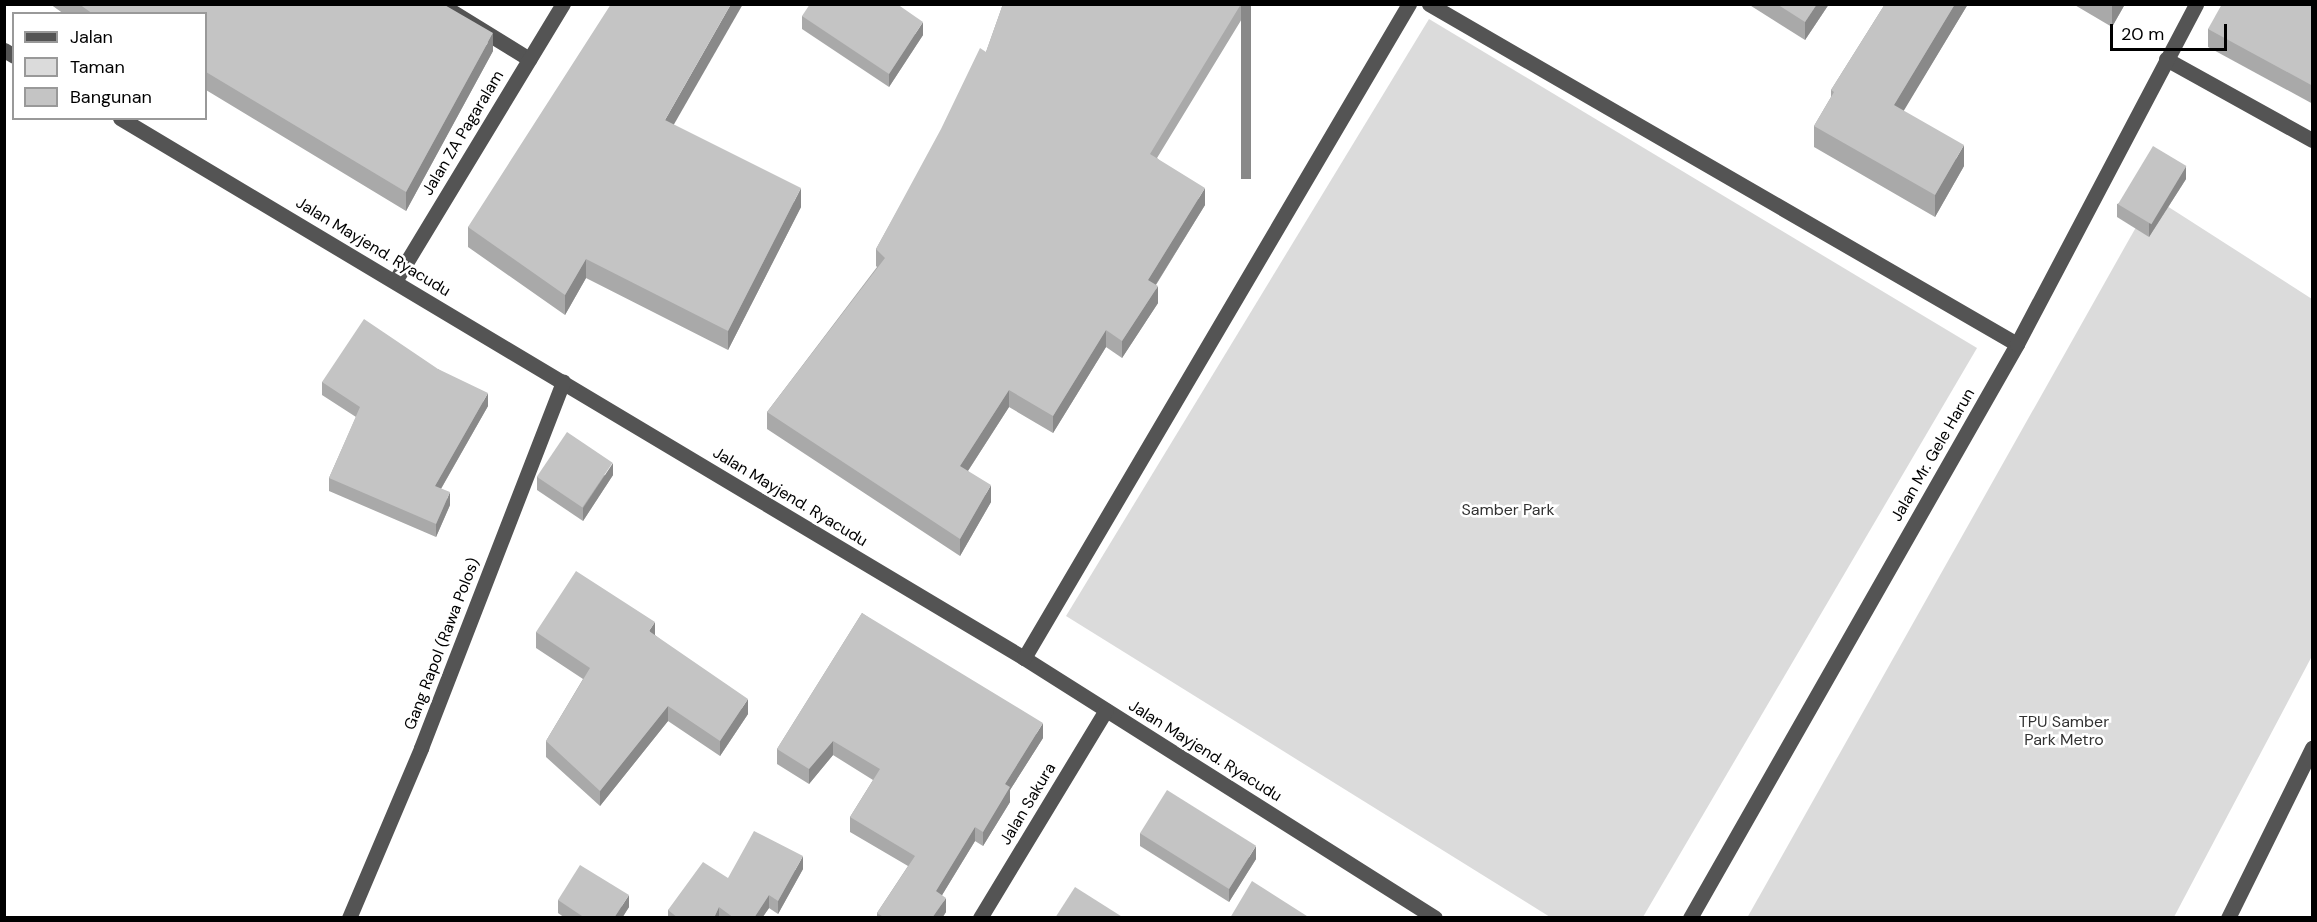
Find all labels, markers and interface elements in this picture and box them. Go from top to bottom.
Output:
legend [12,12,207,120]
scale bar [2113,12,2230,50]
text: 20 m [2121,22,2164,46]
text: Jalan [70,25,113,49]
text: Taman [70,55,125,79]
street label: Jalan ZA Pagaralam [418,67,508,199]
text: Bangunan [70,85,152,109]
street label: Jalan Mayjend. Ryacudu [292,193,454,301]
street label: Jalan Mr. Gele Harun [1887,385,1979,525]
street label: Jalan Mayjend. Ryacudu [709,443,871,551]
park label: Samber Park [1461,500,1555,520]
street label: Gang Rapol (Rawa Polos) [400,555,484,733]
street label: Jalan Mayjend. Ryacudu [1125,696,1285,806]
park label: TPU Samber Park Metro [2019,712,2109,750]
street label: Jalan Sakura [996,760,1060,848]

